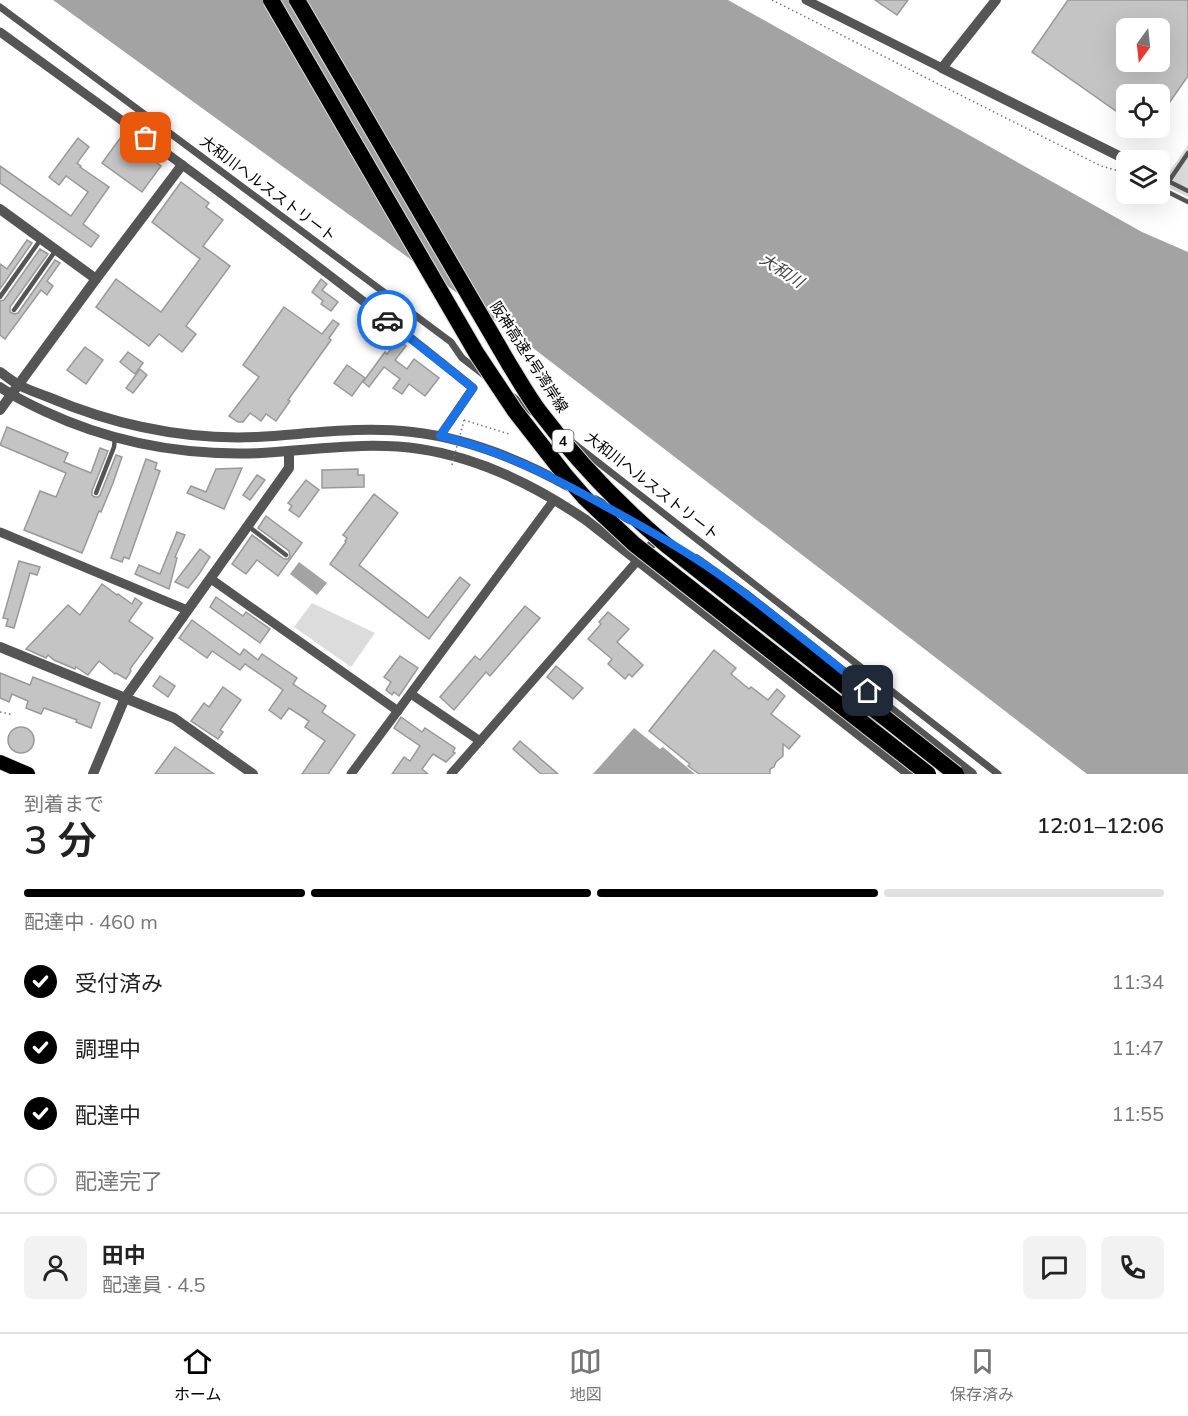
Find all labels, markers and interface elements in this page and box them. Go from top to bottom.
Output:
north arrow [1116,18,1170,72]
map controls [1116,18,1170,204]
button: locate [1116,84,1170,138]
pin [120,112,171,163]
icon: bag [129,121,162,154]
street label: 大和川ヘルスストリート [197,131,340,246]
button: layers [1116,150,1170,204]
water label: 大和川 [756,249,809,293]
courier [357,290,417,350]
street label: 阪神高速4号湾岸線 [486,297,573,416]
icon: car [371,304,404,337]
street label: 大和川ヘルスストリート [581,427,723,544]
road number: 4 [552,430,574,452]
pin [842,665,893,716]
icon: home [851,674,884,707]
text: 到着まで [24,791,104,816]
text: 12:01–12:06 [1037,811,1164,839]
text: 3 分 [24,815,97,864]
text: 配達中 · 460 m [24,909,158,934]
icon: check [24,965,57,998]
text: 受付済み [75,969,163,997]
text: 11:34 [1111,969,1164,994]
icon: check [24,1031,57,1064]
text: 調理中 [75,1035,141,1063]
text: 11:47 [1111,1035,1164,1060]
icon: check [24,1097,57,1130]
text: 配達中 [75,1101,141,1129]
text: 11:55 [1111,1101,1164,1126]
text: 配達完了 [75,1167,163,1195]
button: person [24,1236,87,1299]
button: chat [1023,1236,1086,1299]
button: phone [1101,1236,1164,1299]
text: 田中 [102,1241,146,1269]
text: 配達員 · 4.5 [102,1272,206,1297]
tab: ホーム [174,1345,221,1405]
tab: 地図 [569,1345,602,1405]
tab: 保存済み [950,1345,1014,1405]

